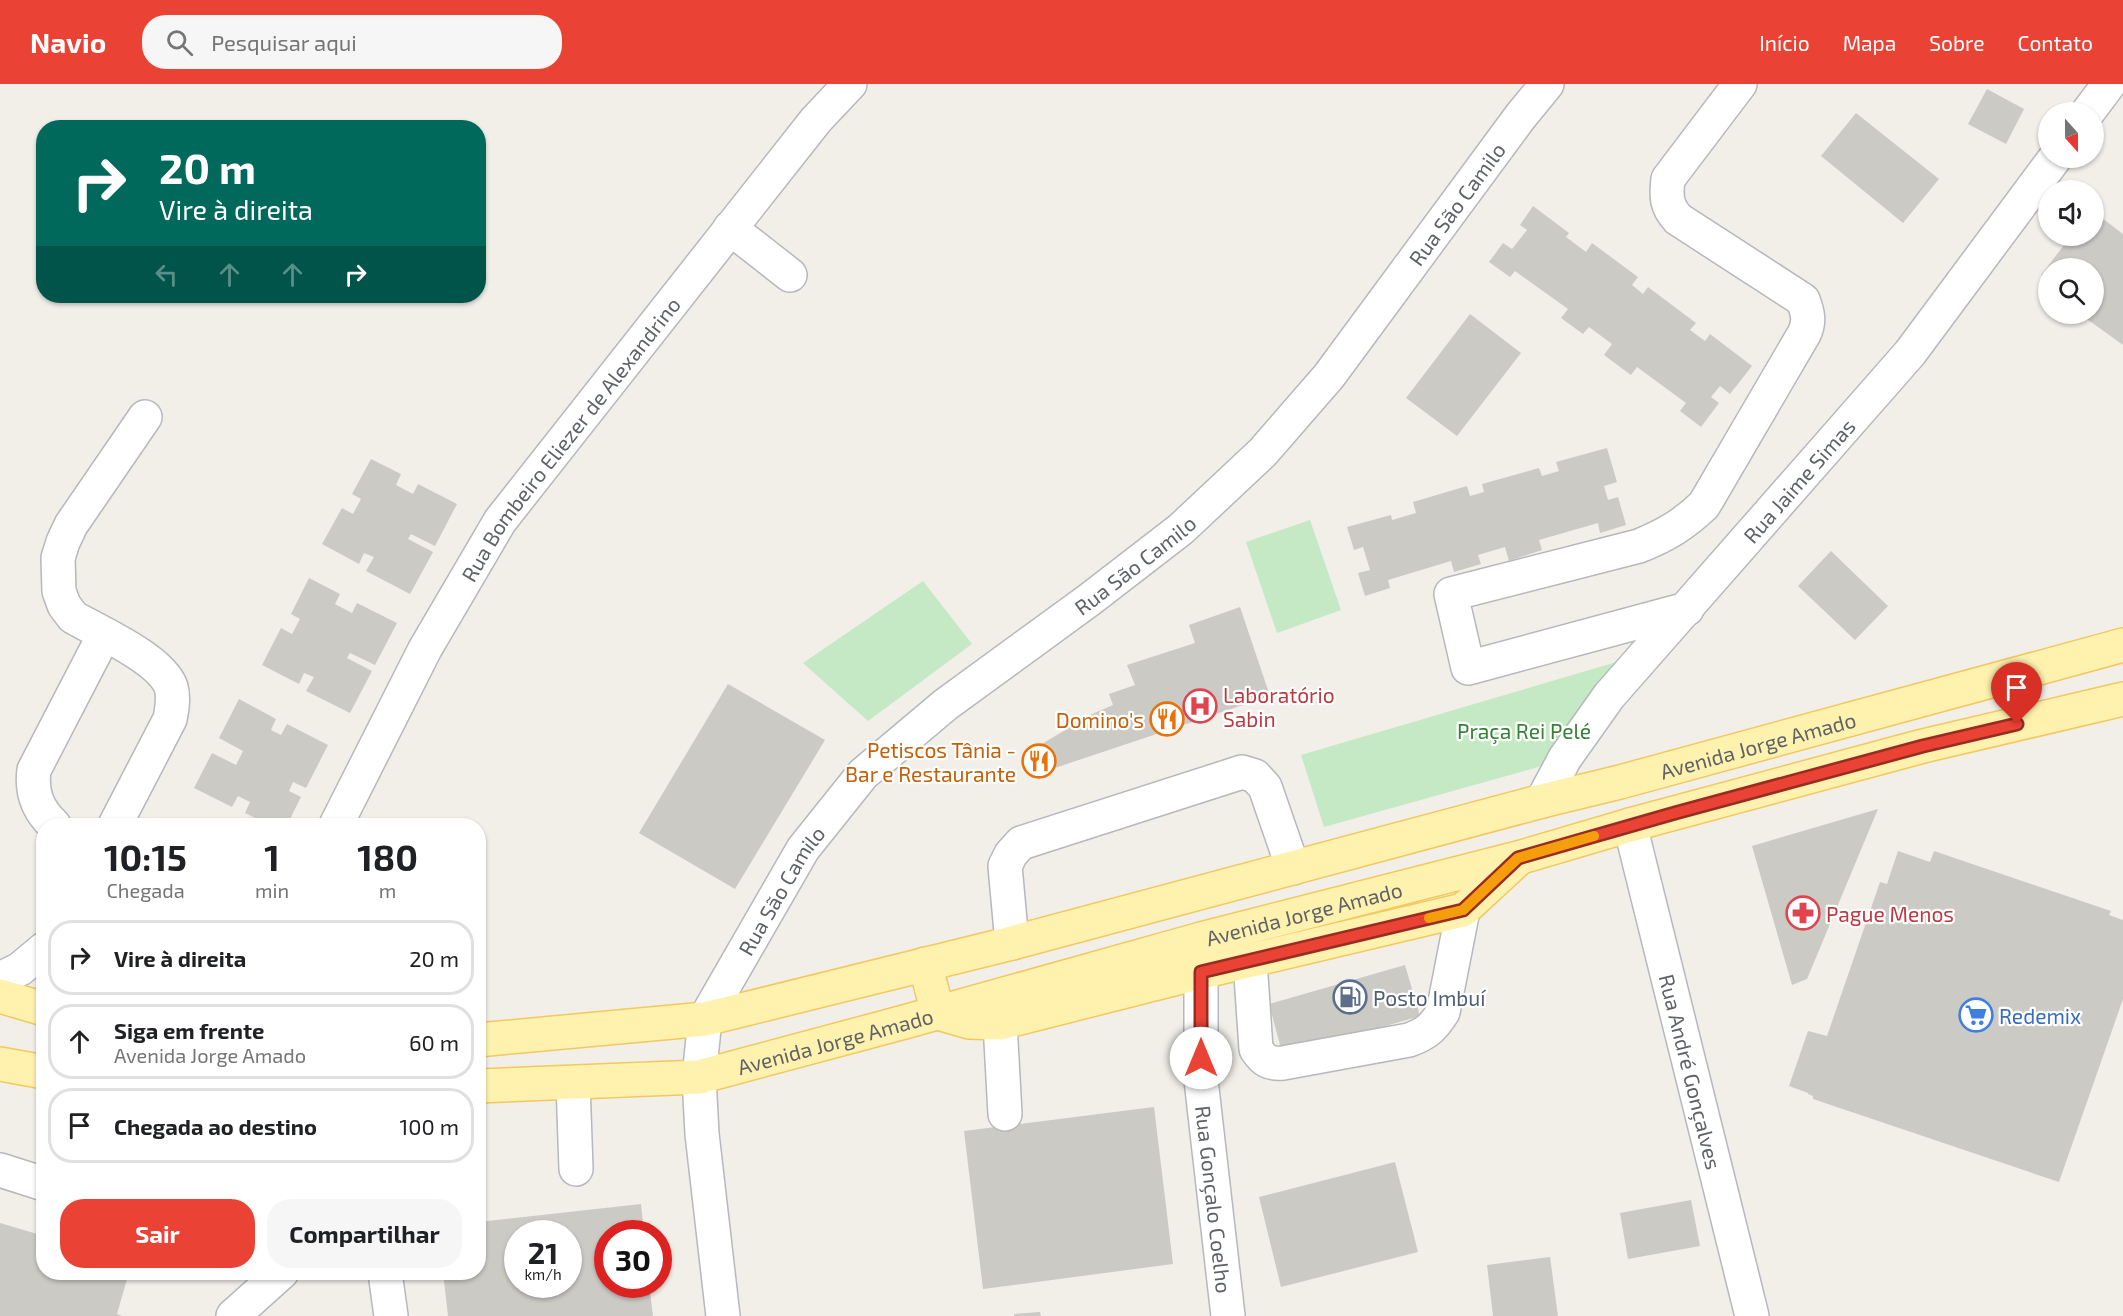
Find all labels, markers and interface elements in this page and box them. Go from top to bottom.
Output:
search box [142,15,562,69]
text: Navio [30,25,106,59]
icon: search [163,26,196,59]
text: Pesquisar aqui [211,29,357,55]
text: Início [1759,30,1810,55]
text: Mapa [1843,30,1896,55]
text: Sobre [1929,30,1984,55]
text: Contato [2017,30,2093,55]
north arrow [2038,102,2104,168]
map controls [2038,102,2104,324]
street label: Rua São Camilo [1403,137,1510,270]
text: 20 m [159,142,256,192]
icon: right [60,144,138,222]
button: sound [2038,180,2104,246]
text: Vire à direita [159,193,313,225]
icon: left [150,258,183,291]
icon: ahead [213,258,246,291]
icon: ahead [276,258,309,291]
icon: right [339,258,372,291]
button: search [2038,258,2104,324]
street label: Rua Bombeiro Eliezer de Alexandrino [455,292,685,586]
street label: Rua Jaime Simas [1737,413,1859,547]
street label: Rua São Camilo [1069,510,1200,619]
pin [1991,662,2042,724]
icon: arrive [2000,671,2033,704]
place label: Laboratório Sabin [1223,682,1335,731]
hospital icon: Laboratório Sabin [1182,688,1218,724]
restaurant icon: Domino's [1149,701,1185,737]
street label: Avenida Jorge Amado [1657,706,1858,783]
place label: Domino's [1056,707,1144,732]
park label: Praça Rei Pelé [1457,718,1591,745]
place label: Petiscos Tânia - Bar e Restaurante [845,737,1016,786]
restaurant icon: Petiscos Tânia - Bar e Restaurante [1021,743,1057,779]
street label: Rua São Camilo [732,821,829,959]
text: 10:15 [104,835,187,878]
text: 1 [264,835,280,878]
text: 180 [357,835,418,878]
street label: Avenida Jorge Amado [1203,876,1405,950]
text: Chegada [106,878,185,902]
text: min [255,878,289,902]
text: m [379,878,396,902]
pharmacy icon: Pague Menos [1785,895,1821,931]
place label: Pague Menos [1826,901,1954,926]
icon: right [63,941,96,974]
text: Vire à direita [114,945,246,971]
text: 20 m [409,945,459,971]
street label: Rua André Gonçalves [1655,971,1727,1172]
fuel station icon: Posto Imbuí [1332,979,1368,1015]
place label: Posto Imbuí [1373,985,1486,1010]
supermarket icon: Redemix [1958,997,1994,1033]
street label: Avenida Jorge Amado [734,1002,936,1079]
place label: Redemix [1999,1003,2081,1028]
text: Siga em frente [114,1017,264,1043]
icon: ahead [63,1025,96,1058]
position arrow [1169,1026,1233,1090]
text: 60 m [409,1029,459,1055]
text: Avenida Jorge Amado [114,1043,306,1067]
street label: Rua Gonçalo Coelho [1191,1104,1238,1294]
icon: arrive [63,1109,96,1142]
text: Chegada ao destino [114,1113,317,1139]
text: 100 m [400,1113,459,1139]
button: Sair [60,1199,255,1268]
button: Compartilhar [267,1199,462,1268]
speed limit sign: 30 [594,1220,672,1298]
text: 21 [528,1234,558,1270]
text: km/h [524,1265,562,1283]

